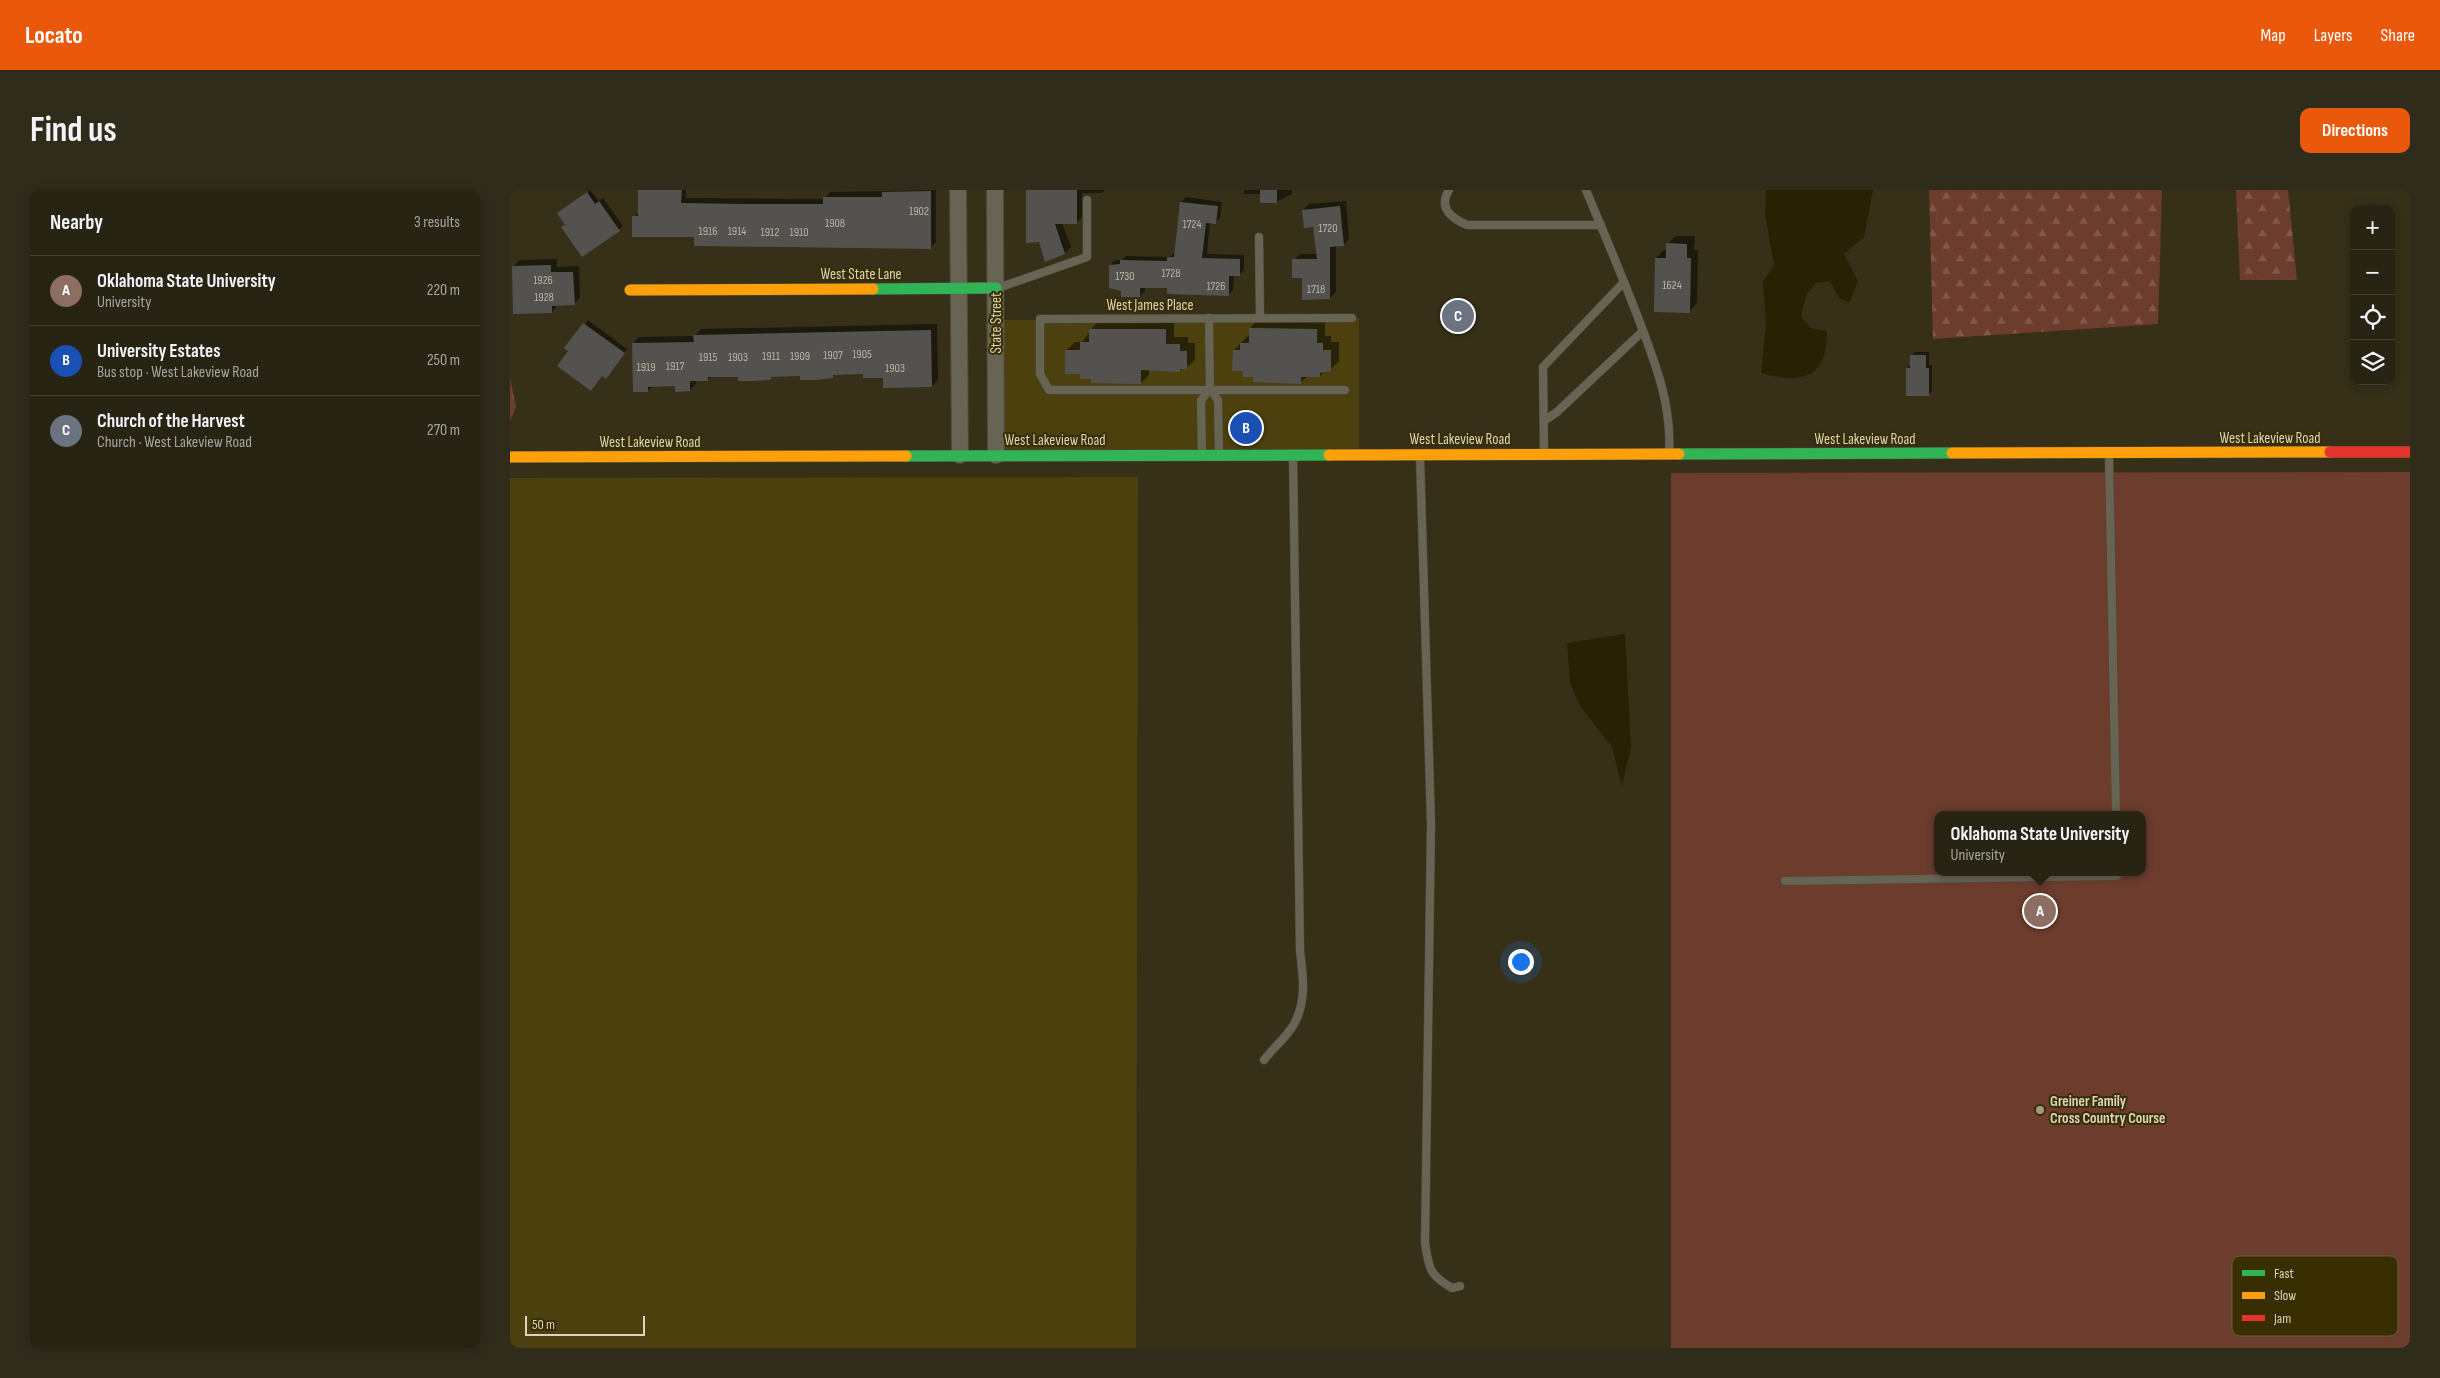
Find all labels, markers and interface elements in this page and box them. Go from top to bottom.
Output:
text: Locato [25,21,83,50]
text: Map [2261,25,2286,46]
text: Layers [2314,25,2353,46]
text: Share [2381,25,2415,46]
button: Directions [2300,108,2410,153]
text: Find us [30,109,117,152]
house number: 1902 [909,204,929,219]
map controls [2350,205,2395,385]
button: + [2350,205,2395,250]
text: Nearby [50,210,103,235]
text: 3 results [414,213,460,232]
house number: 1908 [825,216,845,231]
house number: 1724 [1183,217,1201,232]
house number: 1720 [1318,221,1338,236]
house number: 1916 [699,224,717,239]
house number: 1914 [728,224,746,239]
house number: 1912 [761,225,779,240]
house number: 1910 [789,225,809,240]
button: − [2350,250,2395,295]
street label: West State Lane [820,265,902,284]
house number: 1728 [1161,266,1181,281]
house number: 1730 [1115,269,1135,284]
text: Oklahoma State University [97,270,276,293]
house number: 1926 [533,273,553,288]
house number: 1624 [1662,278,1682,293]
house number: 1726 [1206,279,1226,294]
text: A [62,281,70,300]
text: 220 m [427,281,460,300]
house number: 1718 [1307,282,1325,297]
house number: 1928 [534,290,554,305]
street label: State Street [987,292,1006,354]
text: University [97,293,151,312]
button: locate [2350,295,2395,340]
street label: West James Place [1106,296,1194,315]
pin: C [1442,297,1474,335]
text: University Estates [97,340,220,363]
button: layers [2350,340,2395,385]
house number: 1905 [852,347,872,362]
house number: 1907 [823,348,843,363]
house number: 1911 [762,349,781,364]
house number: 1909 [790,349,810,364]
house number: 1915 [699,350,717,365]
house number: 1903 [728,350,748,365]
text: B [62,351,70,370]
text: 250 m [427,351,460,370]
house number: 1917 [666,359,684,374]
house number: 1919 [636,360,656,375]
house number: 1903 [885,361,905,376]
text: Bus stop · West Lakeview Road [97,363,259,382]
pin: B [1230,409,1262,447]
text: Church of the Harvest [97,410,245,433]
text: C [62,421,70,440]
text: 270 m [427,421,460,440]
street label: West Lakeview Road [2220,429,2321,448]
street label: West Lakeview Road [1410,430,1511,449]
street label: West Lakeview Road [1815,430,1916,449]
street label: West Lakeview Road [1005,431,1106,450]
text: Church · West Lakeview Road [97,433,252,452]
street label: West Lakeview Road [600,433,701,452]
popup [1934,811,2146,876]
text: Oklahoma State University [1951,823,2129,846]
text: University [1951,846,2005,865]
pin: A [2024,892,2056,930]
your location [1508,949,1534,975]
place label: Greiner Family Cross Country Course [2050,1092,2166,1128]
marker: Greiner Family Cross Country Course [2034,1104,2046,1116]
legend [2232,1256,2398,1336]
text: Fast [2274,1265,2294,1282]
text: Slow [2274,1287,2296,1304]
text: Jam [2273,1310,2291,1327]
scale bar [525,1313,645,1336]
text: 50 m [532,1316,555,1333]

